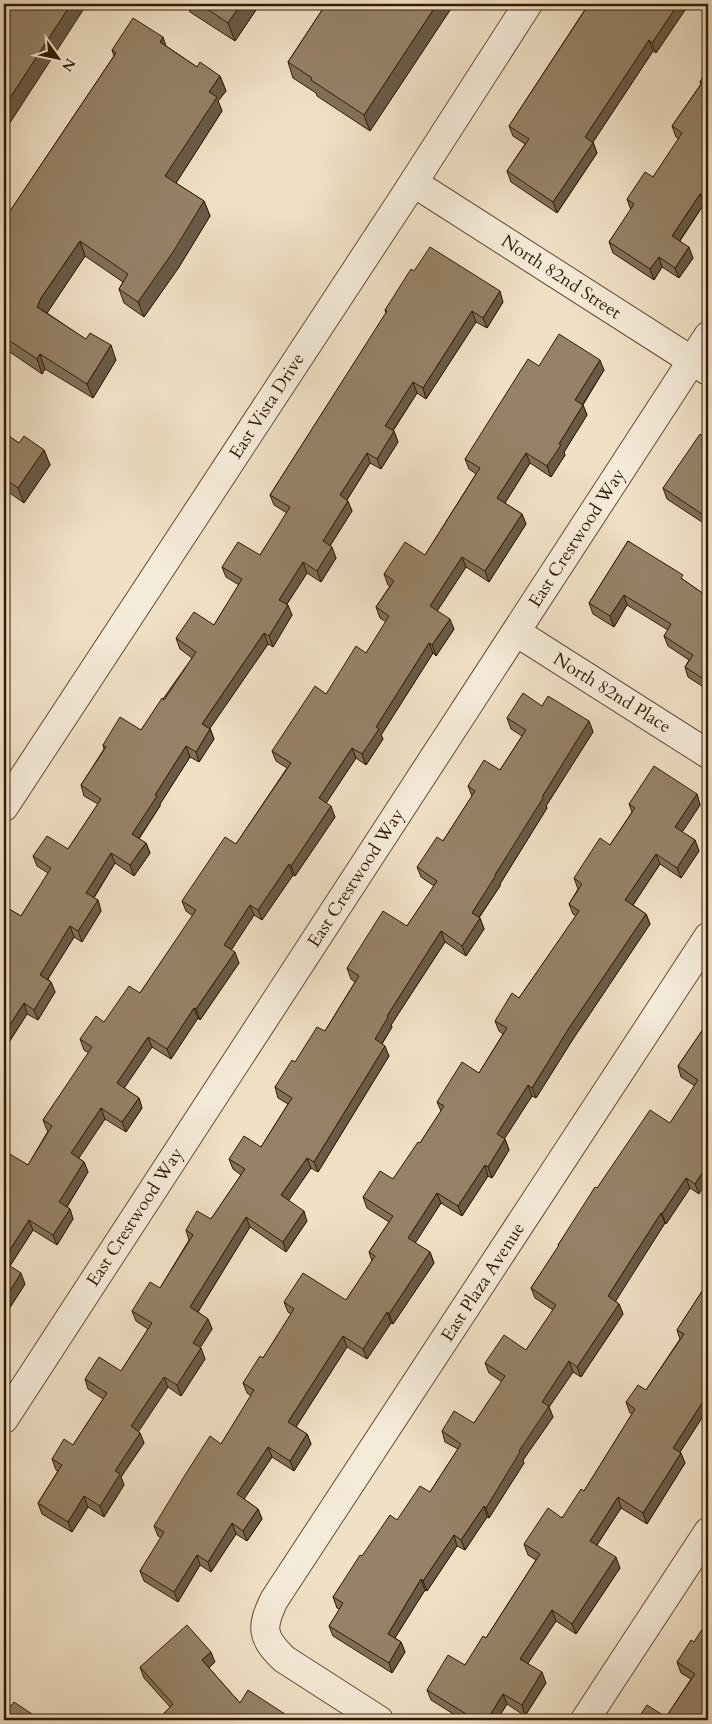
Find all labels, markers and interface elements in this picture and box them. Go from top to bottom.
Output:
north arrow [32,32,82,82]
text: N [57,55,80,75]
street label: North 82nd Street [496,229,626,325]
street label: East Vista Drive [223,348,311,464]
street label: East Crestwood Way [523,463,632,612]
street label: North 82nd Place [548,647,676,739]
street label: East Crestwood Way [302,803,411,952]
street label: East Crestwood Way [81,1142,190,1291]
street label: East Plaza Avenue [435,1218,531,1346]

